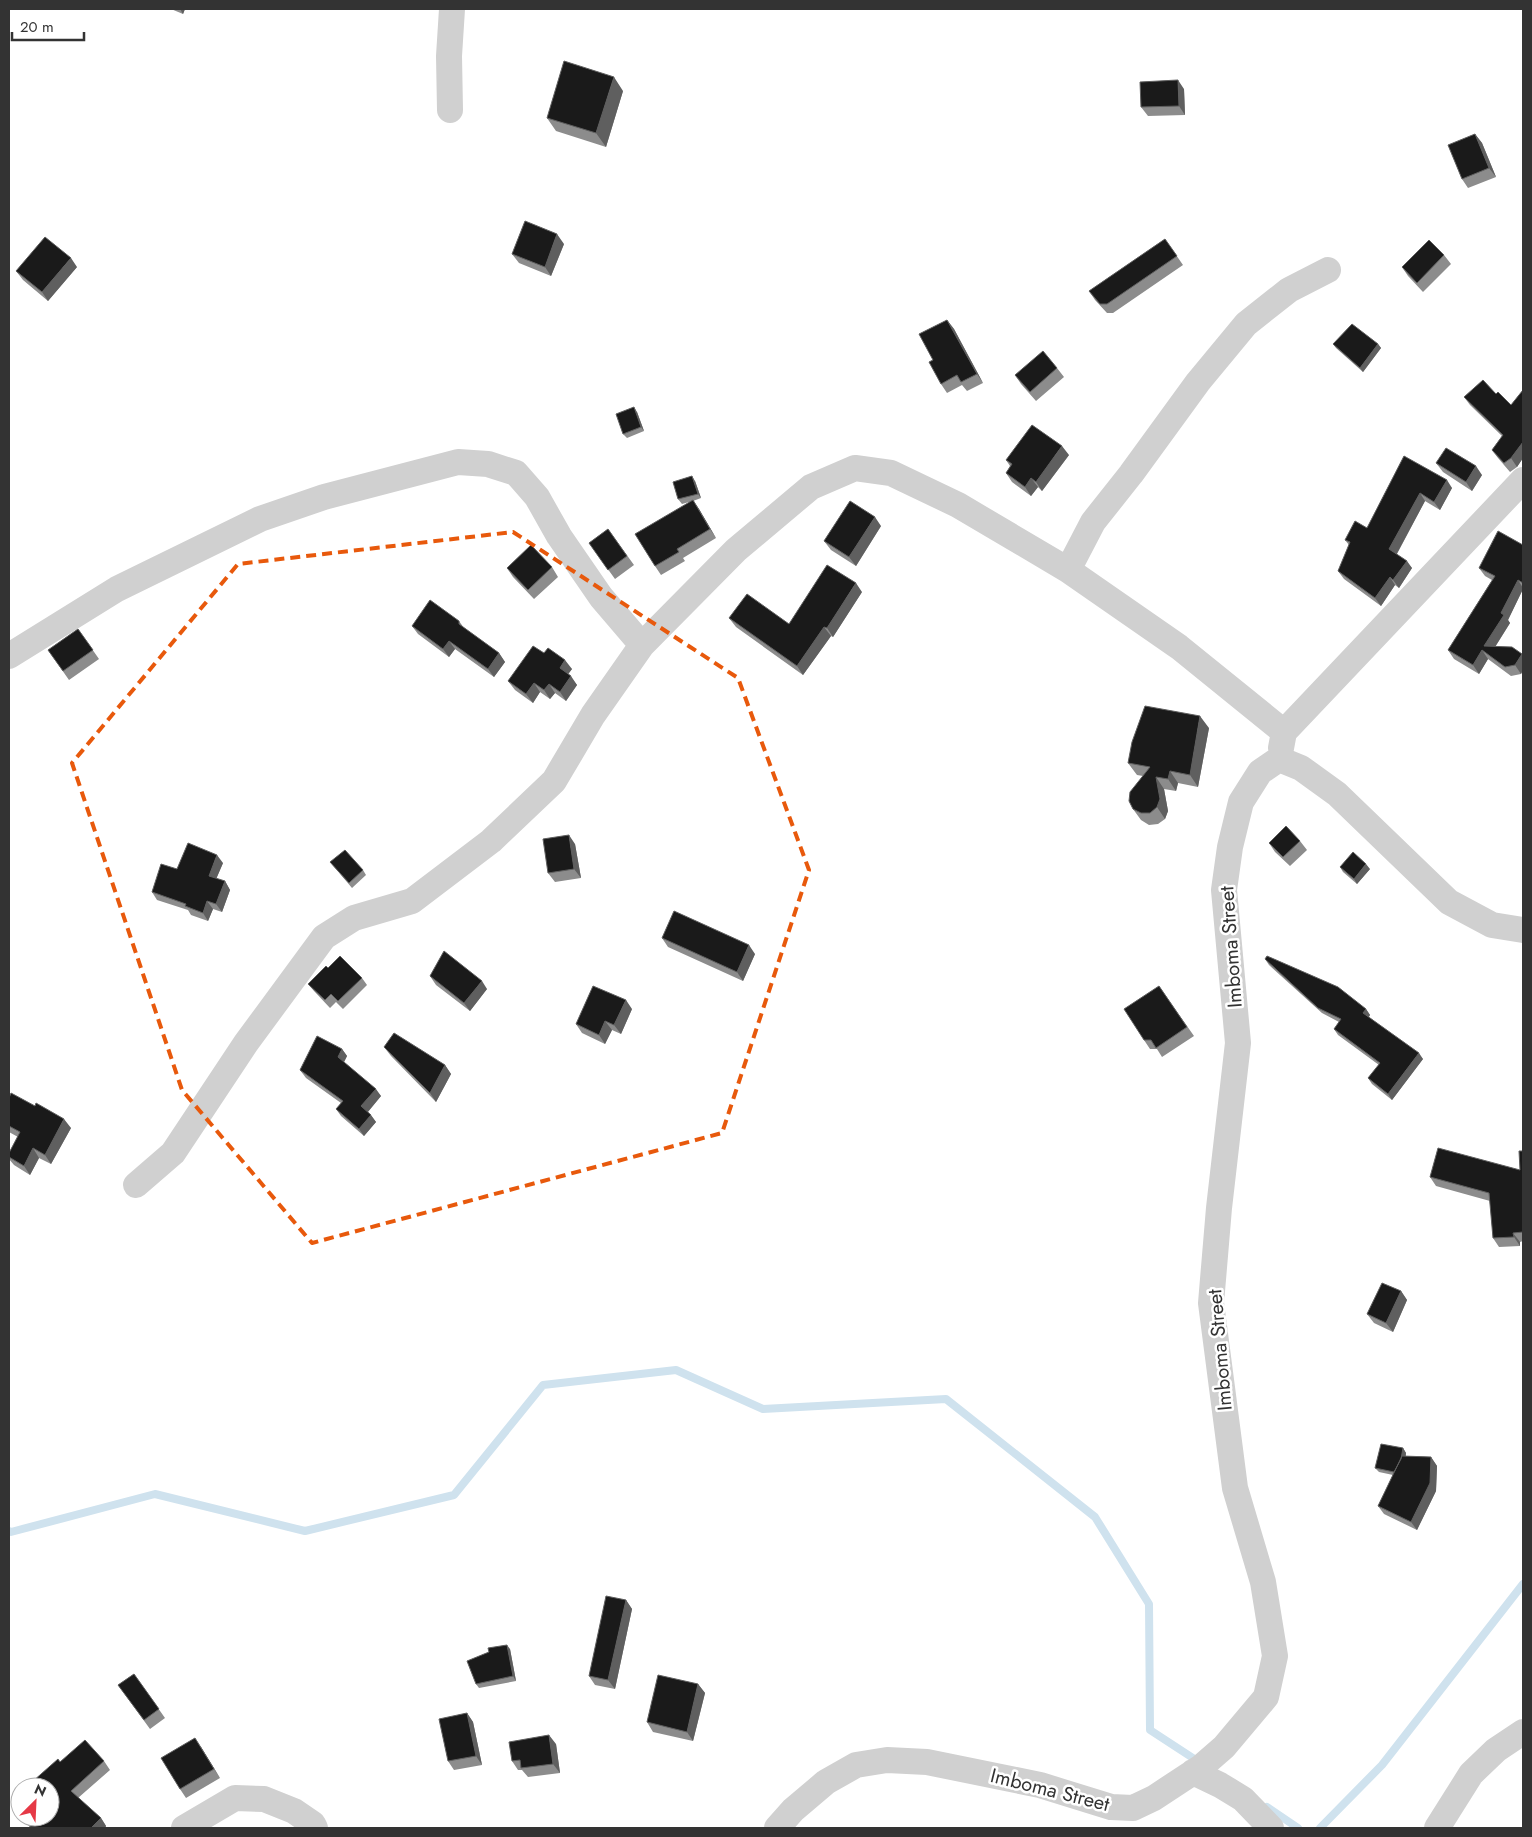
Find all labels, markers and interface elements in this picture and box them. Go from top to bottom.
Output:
scale bar [12,10,85,42]
text: 20 m [20,16,54,38]
street label: Imboma Street [1212,885,1250,1009]
street label: Imboma Street [1200,1288,1240,1412]
street label: Imboma Street [987,1761,1113,1819]
north arrow [10,1777,60,1827]
text: N [31,1779,49,1802]

